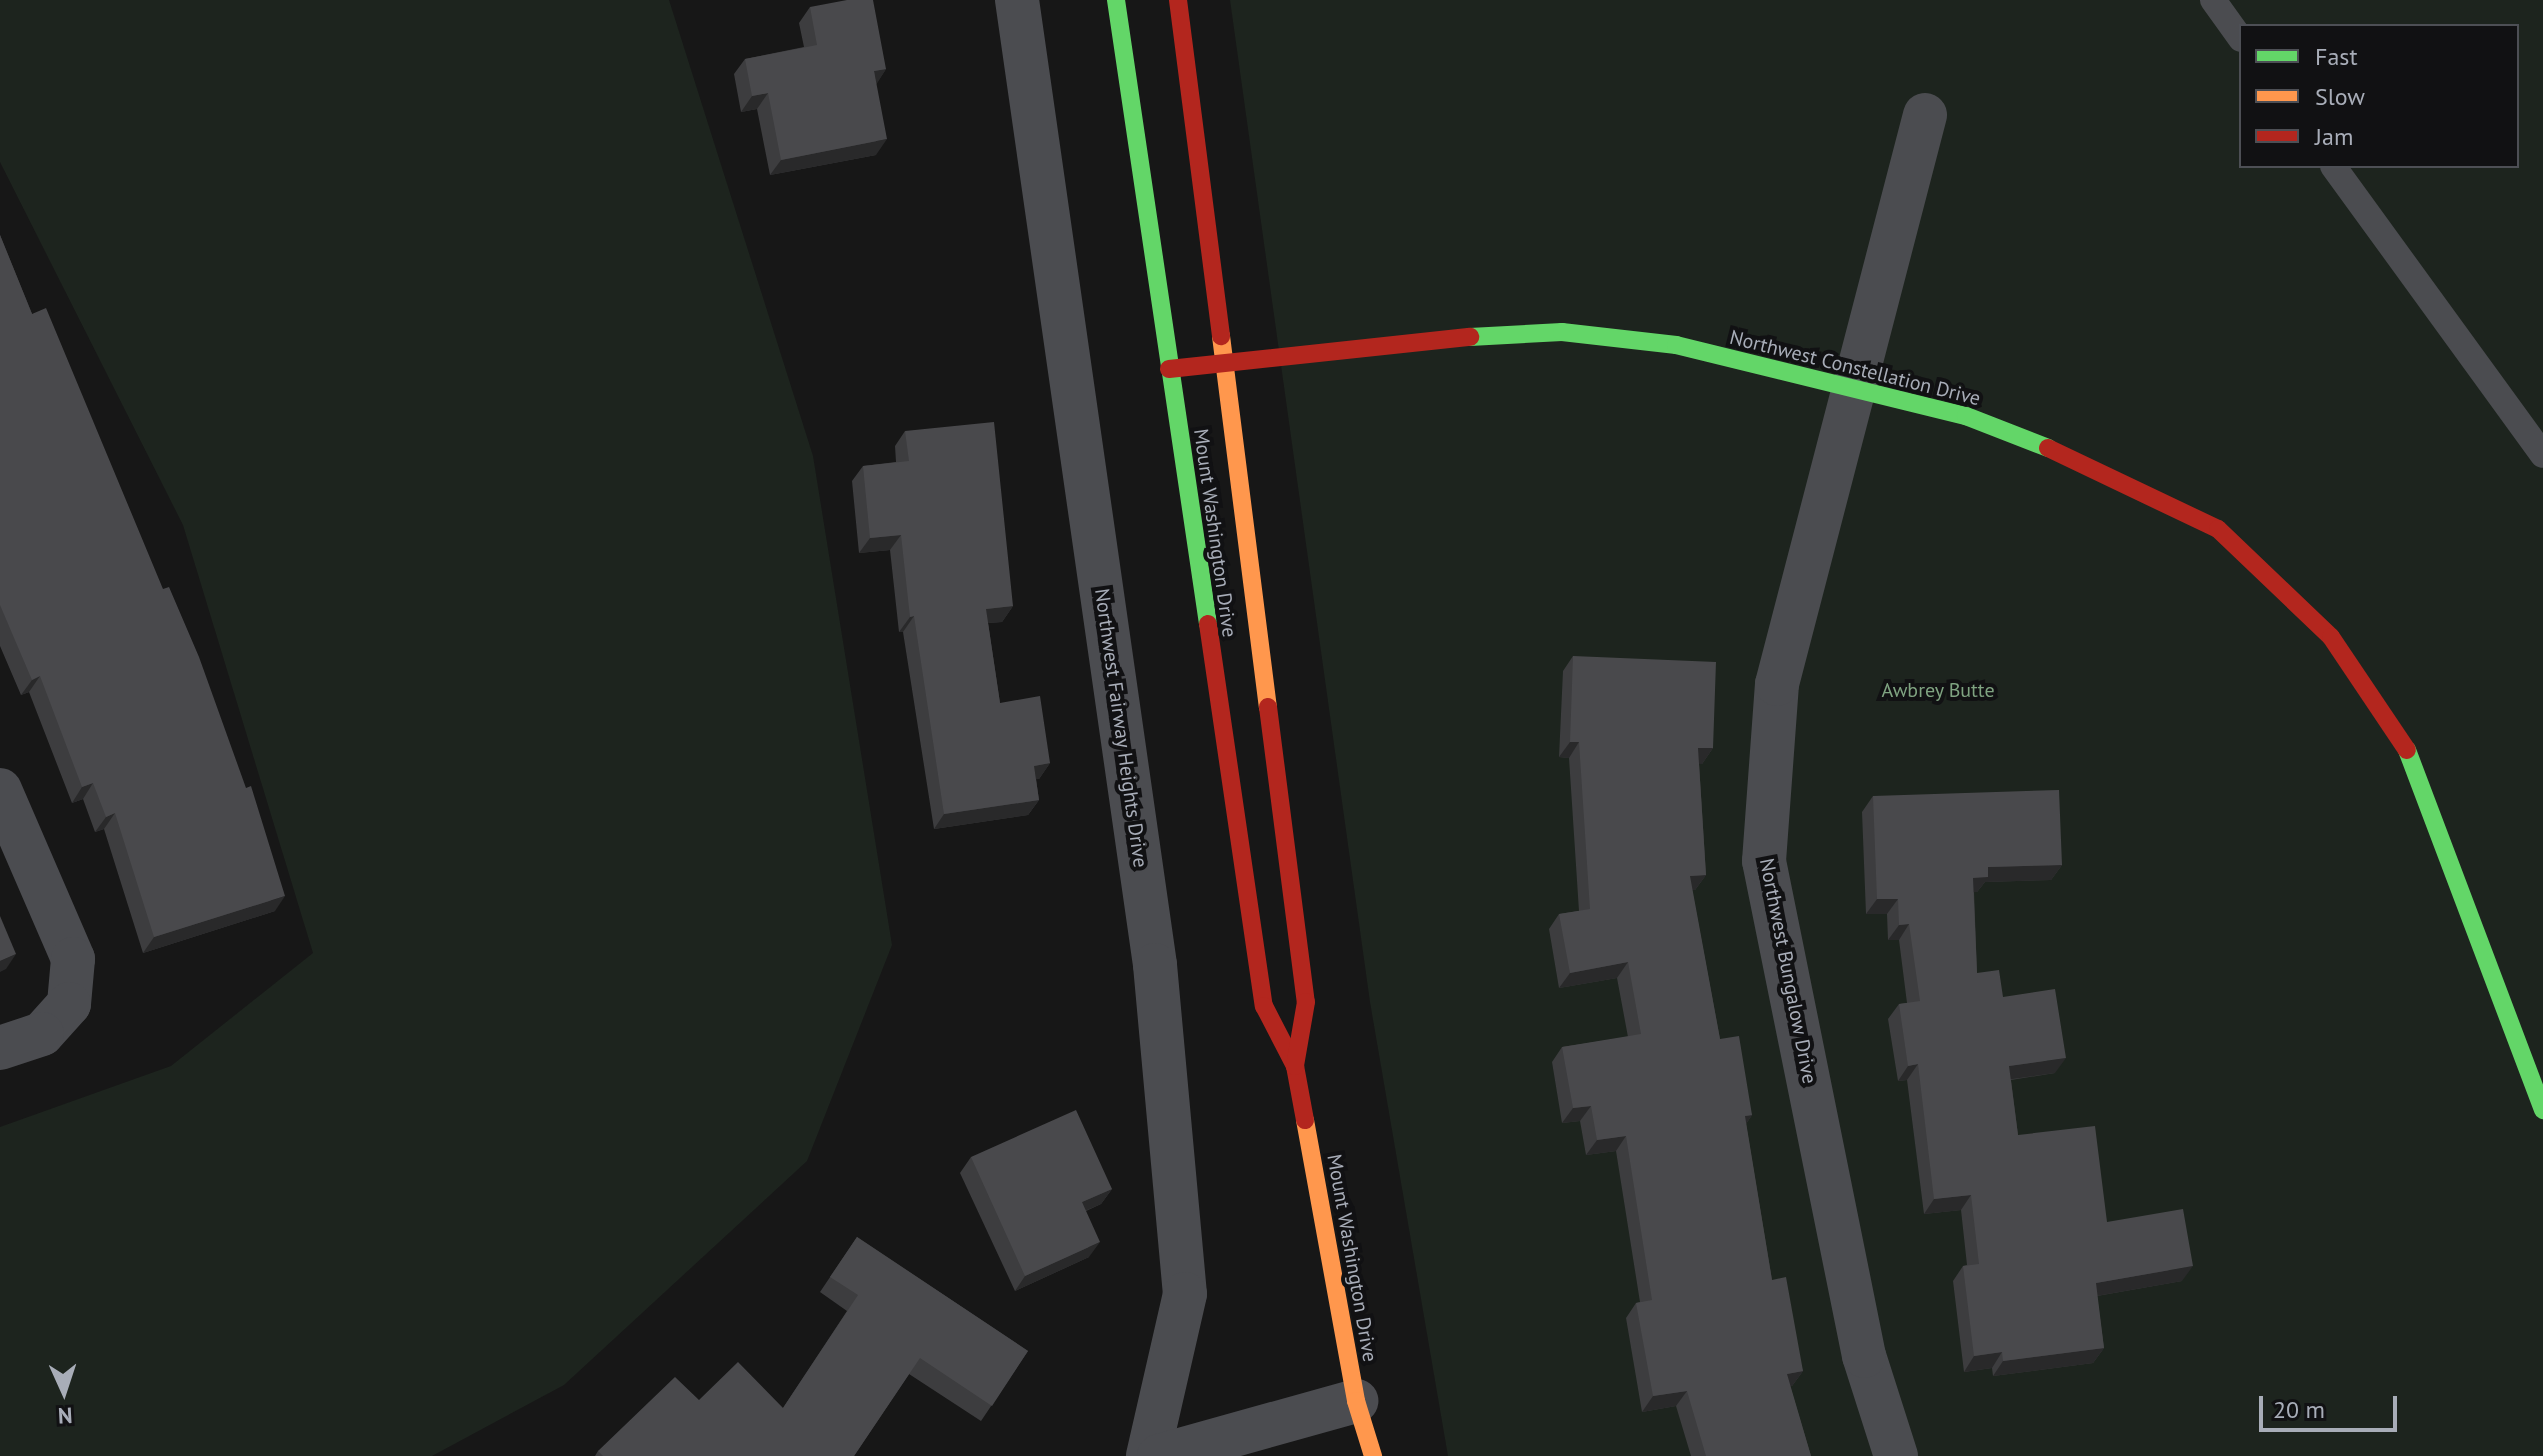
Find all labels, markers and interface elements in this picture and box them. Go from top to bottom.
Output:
legend [2239,24,2519,168]
text: Fast [2315,41,2358,72]
text: Slow [2315,81,2365,112]
text: Jam [2315,121,2353,152]
street label: Northwest Constellation Drive [1727,325,1983,411]
street label: Mount Washington Drive [1188,427,1242,639]
street label: Northwest Fairway Heights Drive [1089,587,1153,869]
park label: Awbrey Butte [1881,678,1995,702]
street label: Northwest Bungalow Drive [1754,856,1822,1086]
street label: Mount Washington Drive [1322,1152,1382,1364]
north arrow [24,1352,104,1432]
scale bar [2263,1380,2401,1430]
text: 20 m [2273,1394,2325,1425]
text: N [57,1402,73,1430]

